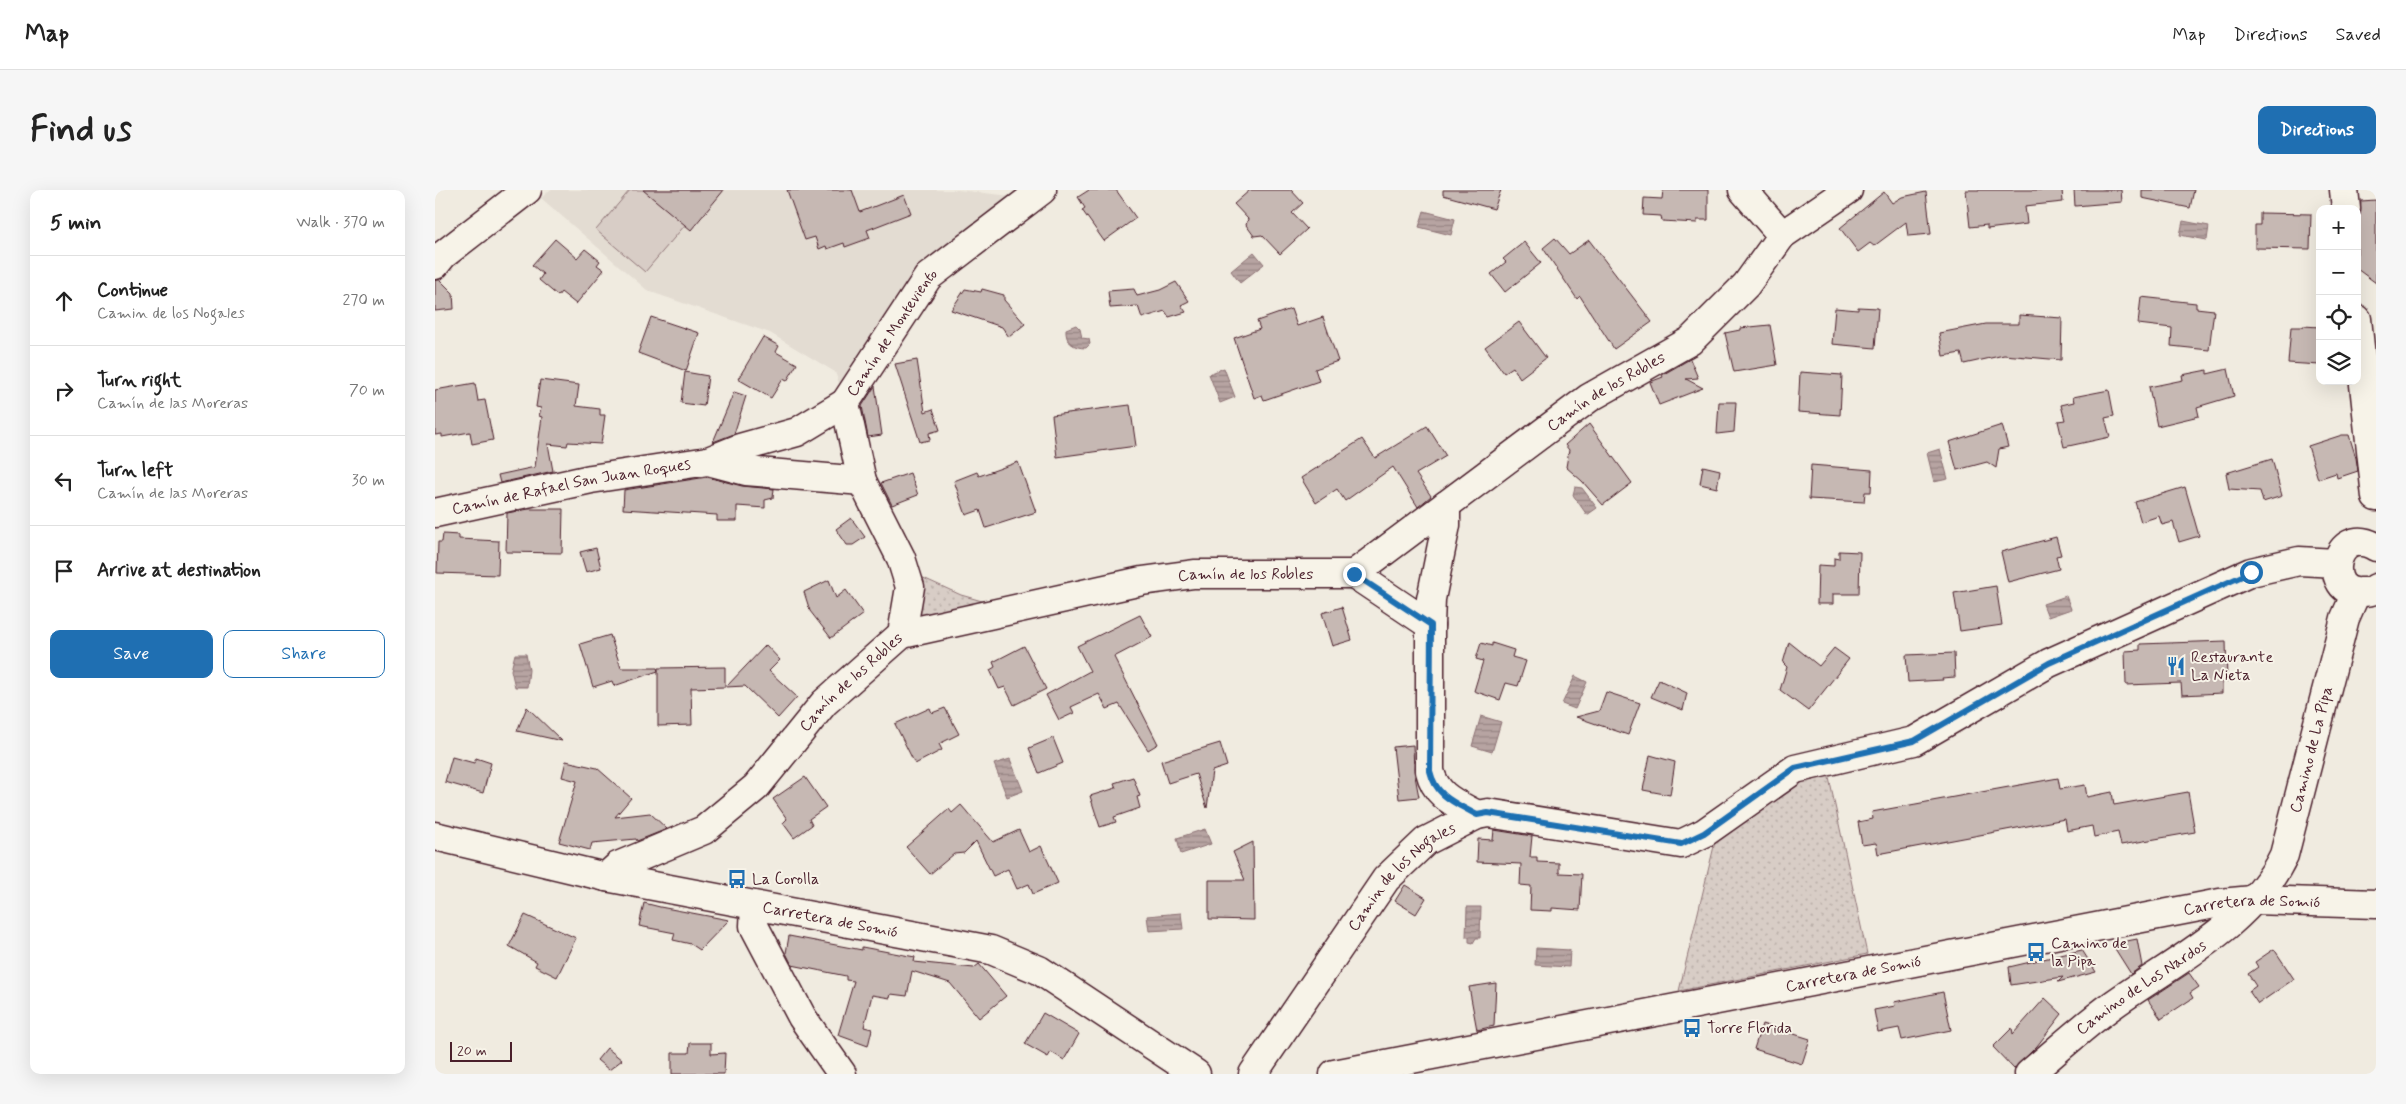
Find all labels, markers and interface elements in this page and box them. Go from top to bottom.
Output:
text: Map [25,19,69,50]
text: Map [2173,23,2206,47]
text: Directions [2234,23,2308,47]
text: Saved [2336,23,2381,47]
button: Directions [2258,106,2376,154]
text: Find us [30,107,132,153]
map controls [2316,205,2361,385]
button: + [2316,205,2361,250]
text: 5 min [50,209,102,237]
text: Walk · 370 m [296,212,385,233]
button: − [2316,250,2361,295]
street label: Camín de Monteviento [842,263,942,401]
text: Continue [97,278,168,303]
icon: ahead [50,287,78,315]
text: 270 m [342,290,385,311]
button: locate [2316,295,2361,340]
text: Camin de los Nogales [97,303,245,324]
button: layers [2316,340,2361,385]
street label: Camín de los Robles [1543,347,1669,436]
text: Turn right [97,368,181,393]
icon: right [50,377,78,405]
text: 70 m [349,380,385,401]
text: Camín de las Moreras [97,393,248,414]
street label: Camín de Rafael San Juan Roques [450,453,692,520]
text: Turn left [97,458,173,483]
icon: left [50,467,78,495]
text: 30 m [352,470,385,491]
text: Camín de las Moreras [97,483,248,504]
icon: arrive [50,557,78,585]
text: Arrive at destination [97,558,261,583]
route start [2240,561,2263,584]
street label: Camín de los Robles [1176,563,1313,587]
route end [1343,563,1366,586]
street label: Camín de los Robles [794,628,907,736]
button: Save [50,630,213,678]
button: Share [223,630,385,678]
place label: Restaurante La Nieta [2191,647,2273,686]
restaurant icon: Restaurante La Nieta [2165,655,2187,677]
street label: Camino de La Pipa [2285,684,2338,815]
street label: Camin de los Nogales [1343,817,1459,935]
bus stop icon: La Corolla [726,868,748,890]
place label: La Corolla [752,869,819,890]
street label: Carretera de Somió [2182,889,2321,920]
street label: Carretera de Somió [761,896,900,943]
place label: Camino de la Pipa [2051,933,2127,972]
street label: Camino de Los Nardos [2072,935,2210,1040]
bus stop icon: Camino de la Pipa [2025,941,2047,963]
street label: Carretera de Somió [1784,950,1923,997]
bus stop icon: Torre Florida [1681,1017,1703,1039]
place label: Torre Florida [1707,1018,1792,1039]
scale bar [450,1039,513,1062]
text: 20 m [457,1042,487,1060]

